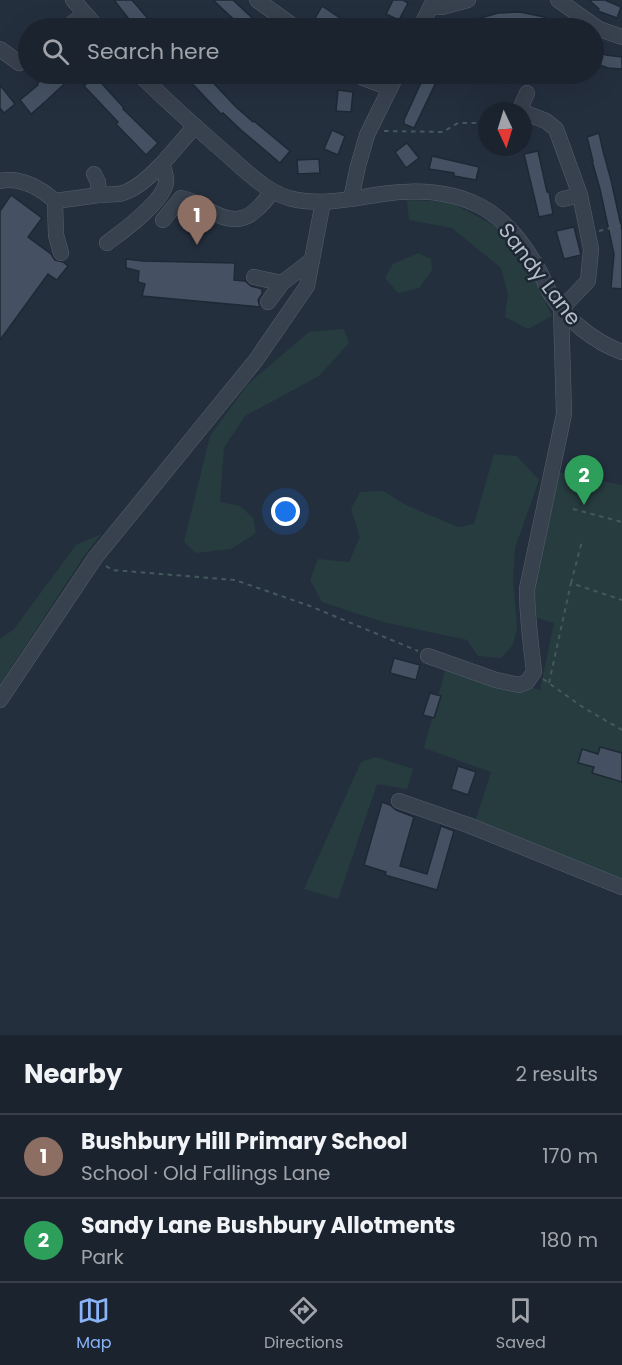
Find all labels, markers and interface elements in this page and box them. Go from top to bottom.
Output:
search box [18,18,604,84]
icon: search [39,35,72,68]
text: Search here [87,36,220,67]
north arrow [478,102,532,156]
pin: 1 [178,196,216,245]
street label: Sandy Lane [492,217,588,331]
pin: 2 [564,456,604,505]
your location [271,497,300,526]
text: Nearby [24,1056,122,1092]
text: 2 results [515,1060,598,1088]
text: Bushbury Hill Primary School [81,1126,407,1157]
text: 1 [40,1142,47,1170]
text: 170 m [542,1142,598,1170]
text: School · Old Fallings Lane [81,1159,330,1187]
text: Sandy Lane Bushbury Allotments [81,1210,456,1241]
text: 2 [38,1226,49,1254]
text: 180 m [540,1226,598,1254]
text: Park [81,1243,124,1271]
tab: Map [76,1294,112,1355]
tab: Directions [264,1294,343,1355]
tab: Saved [496,1294,546,1355]

